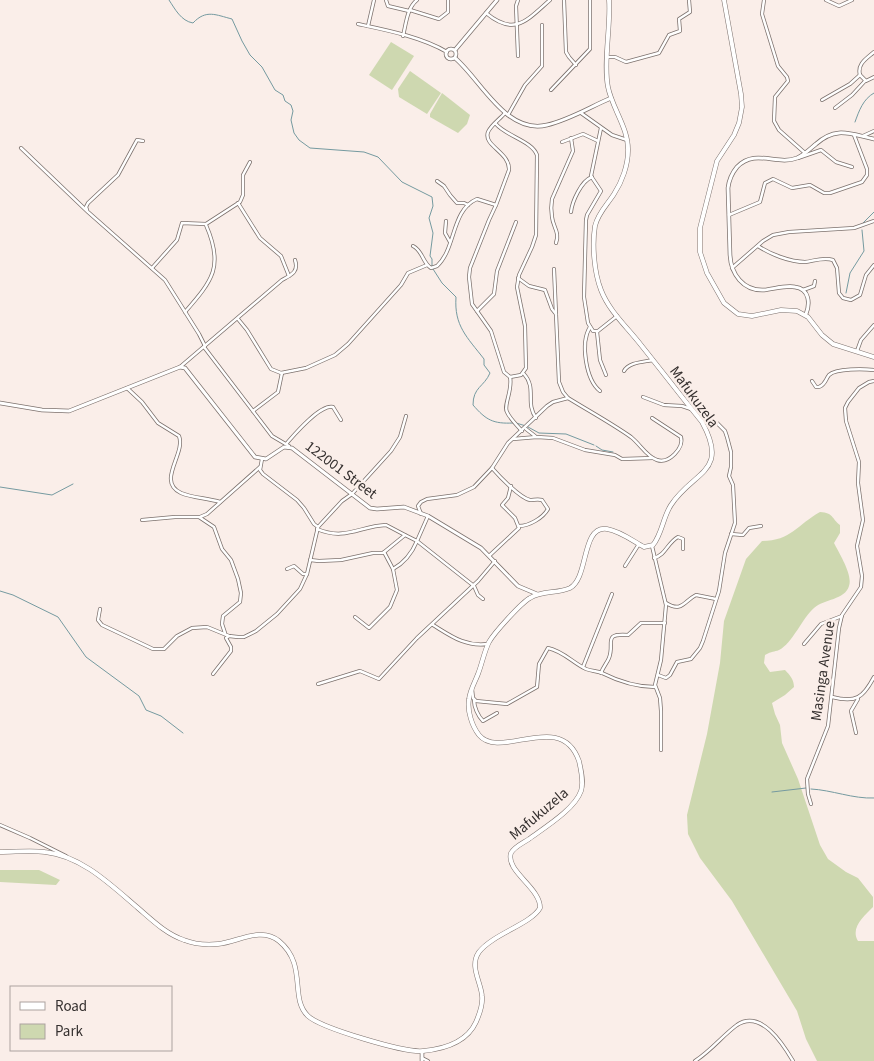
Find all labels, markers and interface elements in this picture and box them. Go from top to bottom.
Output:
street label: Mafukuzela [665,362,723,432]
street label: 122001 Street [301,436,381,504]
street label: Masinga Avenue [806,620,840,722]
street label: Mafukuzela [505,783,573,845]
legend [10,986,172,1051]
text: Road [55,996,87,1017]
text: Park [55,1021,84,1042]

